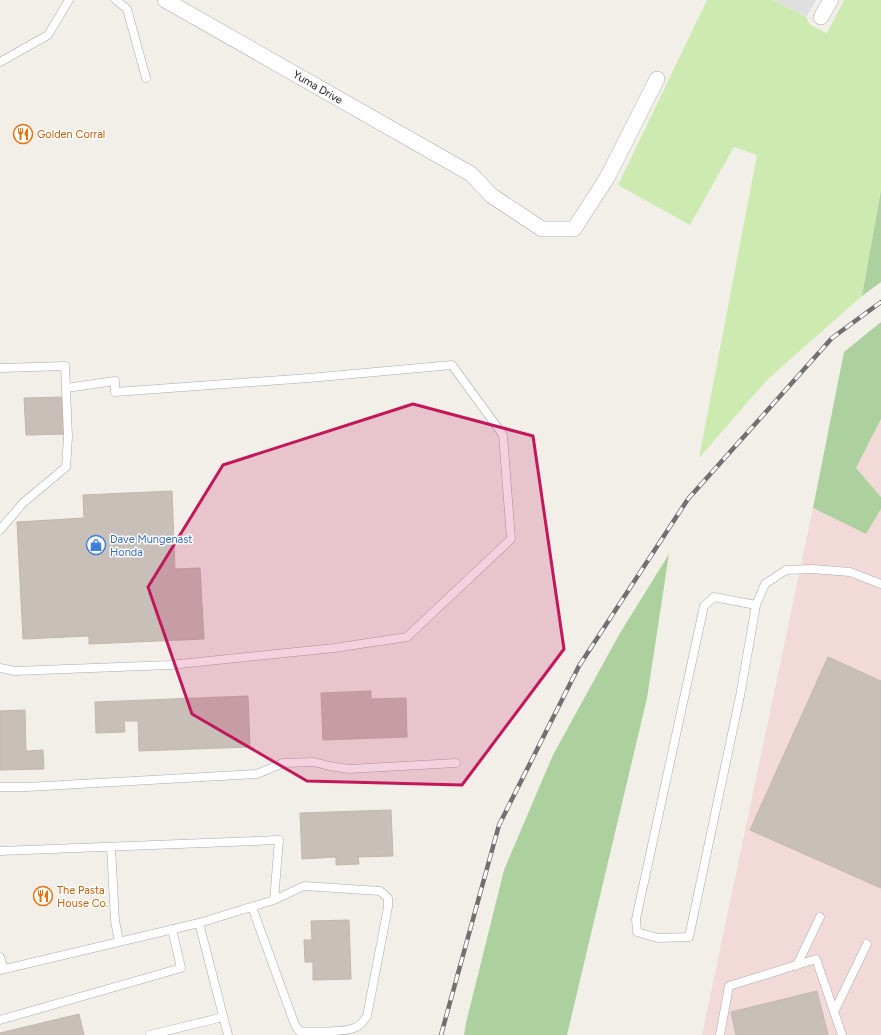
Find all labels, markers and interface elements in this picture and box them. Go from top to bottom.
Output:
street label: Yuma Drive [290,68,345,107]
restaurant icon: Golden Corral [12,123,34,145]
place label: Golden Corral [37,128,105,141]
place label: Dave Mungenast Honda [110,533,193,559]
shop icon: Dave Mungenast Honda [85,534,107,556]
place label: The Pasta House Co. [57,884,108,910]
restaurant icon: The Pasta House Co. [32,885,54,907]

